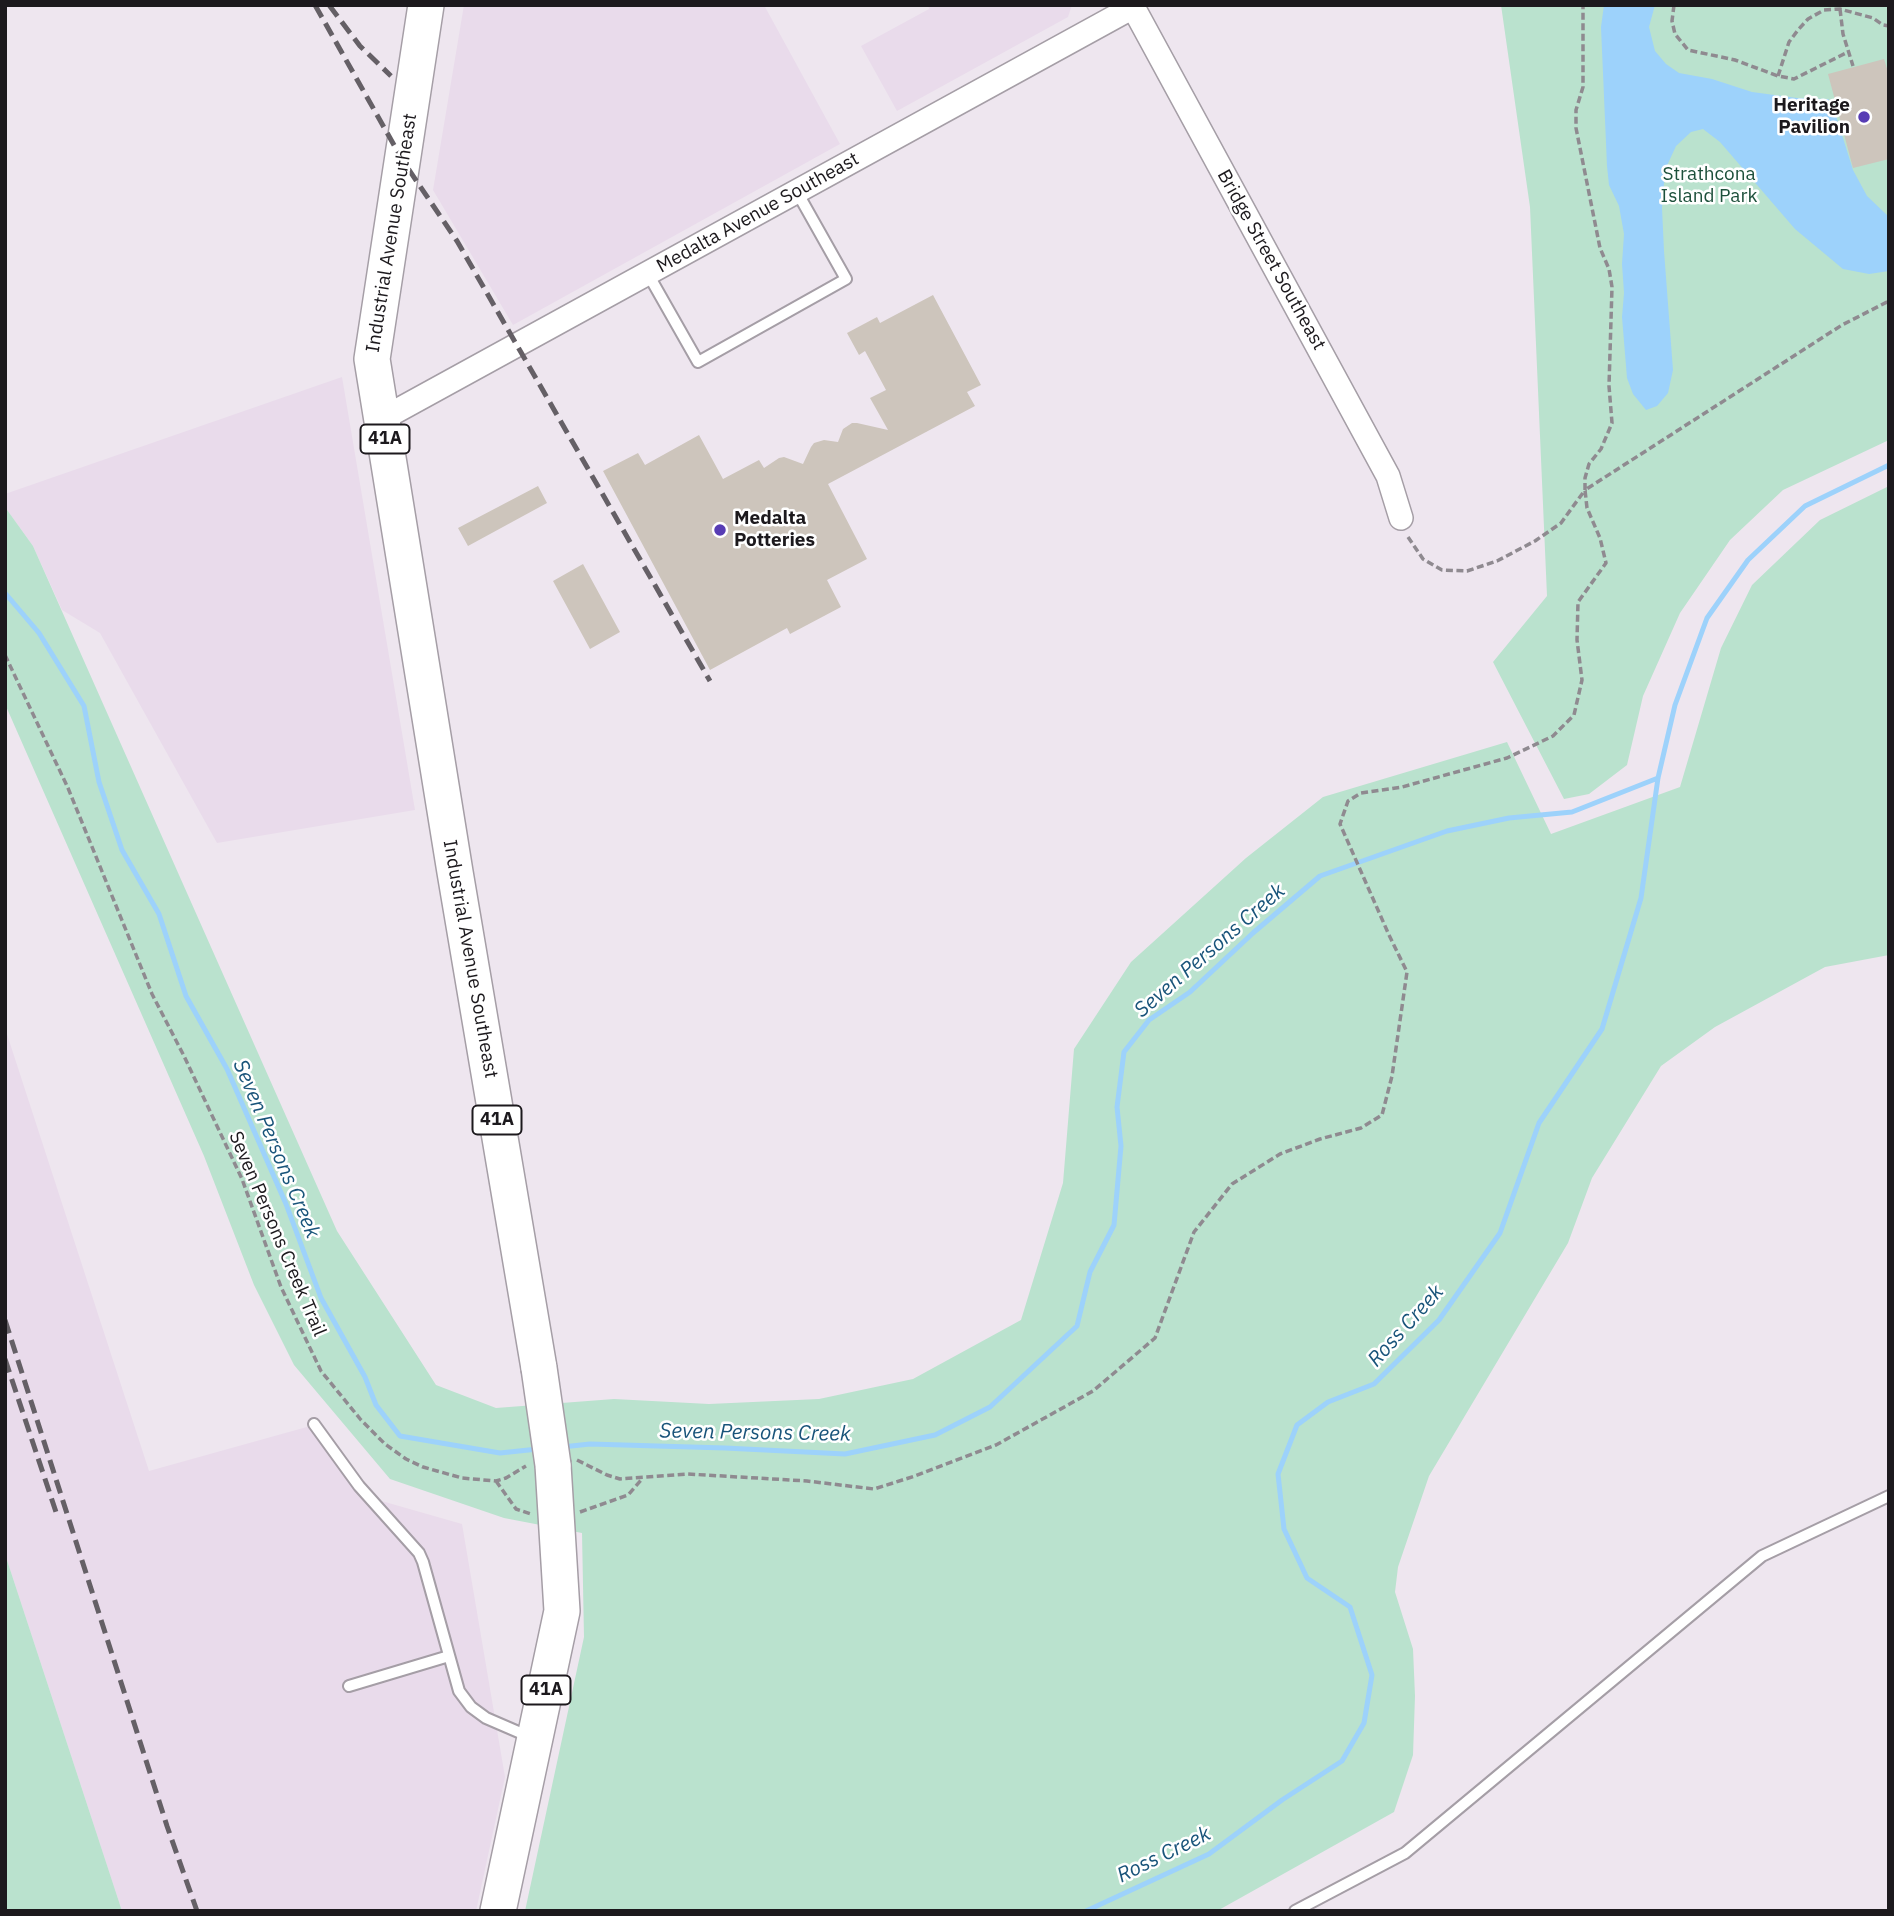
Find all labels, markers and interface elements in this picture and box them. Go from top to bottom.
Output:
place label: Heritage Pavilion [1773,95,1850,139]
marker: Heritage Pavilion [1856,109,1872,125]
street label: Industrial Avenue Southeast [362,112,422,354]
street label: Medalta Avenue Southeast [653,148,863,278]
park label: Strathcona Island Park [1661,164,1757,208]
street label: Bridge Street Southeast [1212,166,1330,354]
road number: 41A [360,424,410,454]
place label: Medalta Potteries [734,508,815,552]
marker: Medalta Potteries [712,522,728,538]
street label: Industrial Avenue Southeast [438,838,502,1080]
water label: Seven Persons Creek [1130,879,1290,1023]
water label: Seven Persons Creek [227,1056,325,1242]
road number: 41A [472,1106,522,1134]
street label: Seven Persons Creek Trail [223,1128,331,1340]
water label: Ross Creek [1363,1280,1449,1372]
water label: Seven Persons Creek [659,1419,851,1447]
road number: 41A [522,1675,570,1704]
water label: Ross Creek [1113,1821,1215,1889]

